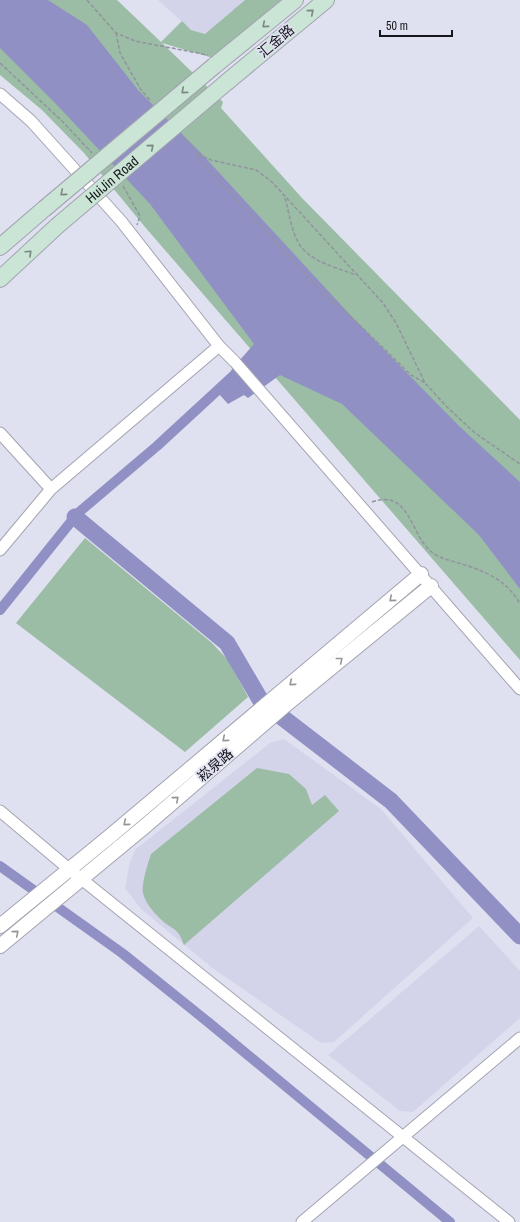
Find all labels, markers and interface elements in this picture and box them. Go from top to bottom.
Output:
one-way arrow [306,10,313,17]
scale bar [380,12,452,38]
text: 50 m [386,18,408,34]
one-way arrow [263,20,270,27]
street label: 汇金路 [254,21,298,61]
one-way arrow [182,87,189,94]
one-way arrow [146,144,154,151]
street label: HuiJin Road [82,152,142,207]
one-way arrow [61,188,68,195]
one-way arrow [24,250,31,257]
one-way arrow [389,595,396,602]
one-way arrow [335,658,342,665]
one-way arrow [289,678,296,685]
one-way arrow [222,734,230,741]
street label: 崧泉路 [193,744,237,786]
one-way arrow [171,797,178,804]
one-way arrow [123,818,130,825]
one-way arrow [11,930,18,937]

